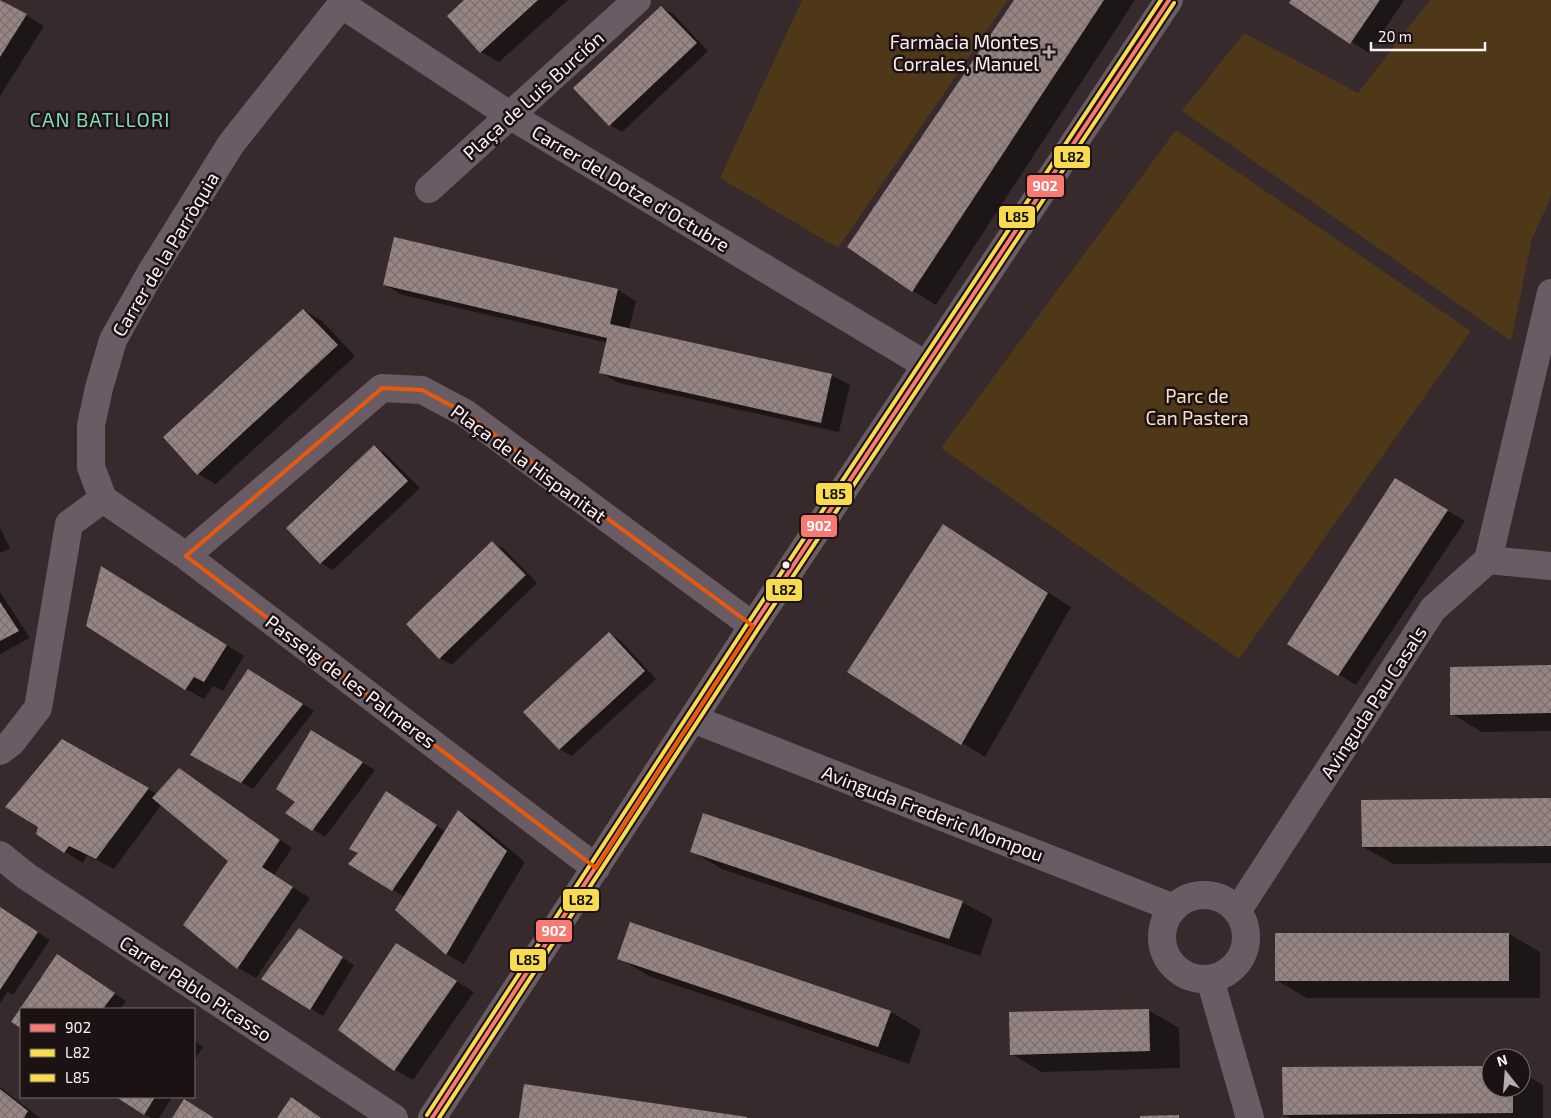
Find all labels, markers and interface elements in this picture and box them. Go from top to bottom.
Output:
scale bar [1371,20,1485,52]
street label: Plaça de Luis Burción [458,26,609,165]
text: 20 m [1378,27,1412,45]
place label: Farmàcia Montes Corrales, Manuel [890,30,1039,75]
marker: Farmàcia Montes Corrales, Manuel [1043,46,1055,58]
district label: CAN BATLLORI [30,107,170,131]
street label: Carrer del Dotze d'Octubre [528,120,734,256]
line badge: L82 [1053,145,1091,169]
text: L82 [1060,148,1084,165]
street label: Carrer de la Parròquia [107,168,223,340]
line badge: 902 [1026,174,1065,198]
text: 902 [1032,177,1058,194]
line badge: L85 [998,205,1036,229]
text: L85 [1005,208,1029,225]
park label: Parc de Can Pastera [1145,384,1249,429]
street label: Plaça de la Hispanitat [446,399,611,528]
line badge: L85 [815,482,853,506]
text: L85 [822,485,846,502]
line badge: 902 [800,514,838,538]
text: 902 [806,517,832,534]
unlabelled marker [781,560,791,570]
line badge: L82 [765,578,803,602]
text: L82 [772,581,796,598]
street label: Passeig de les Palmeres [261,610,441,752]
street label: Avinguda Pau Casals [1315,621,1431,783]
street label: Avinguda Frederic Mompou [819,760,1047,866]
line badge: L82 [562,888,600,912]
text: L82 [569,891,593,908]
line badge: 902 [535,919,573,943]
text: 902 [541,922,567,939]
street label: Carrer Pablo Picasso [116,930,276,1046]
line badge: L85 [509,948,547,972]
text: L85 [516,951,540,968]
legend [20,1008,195,1098]
text: 902 [65,1018,91,1036]
text: L82 [65,1043,90,1061]
north arrow [1481,1048,1531,1098]
text: N [1495,1050,1509,1070]
text: L85 [65,1068,90,1086]

